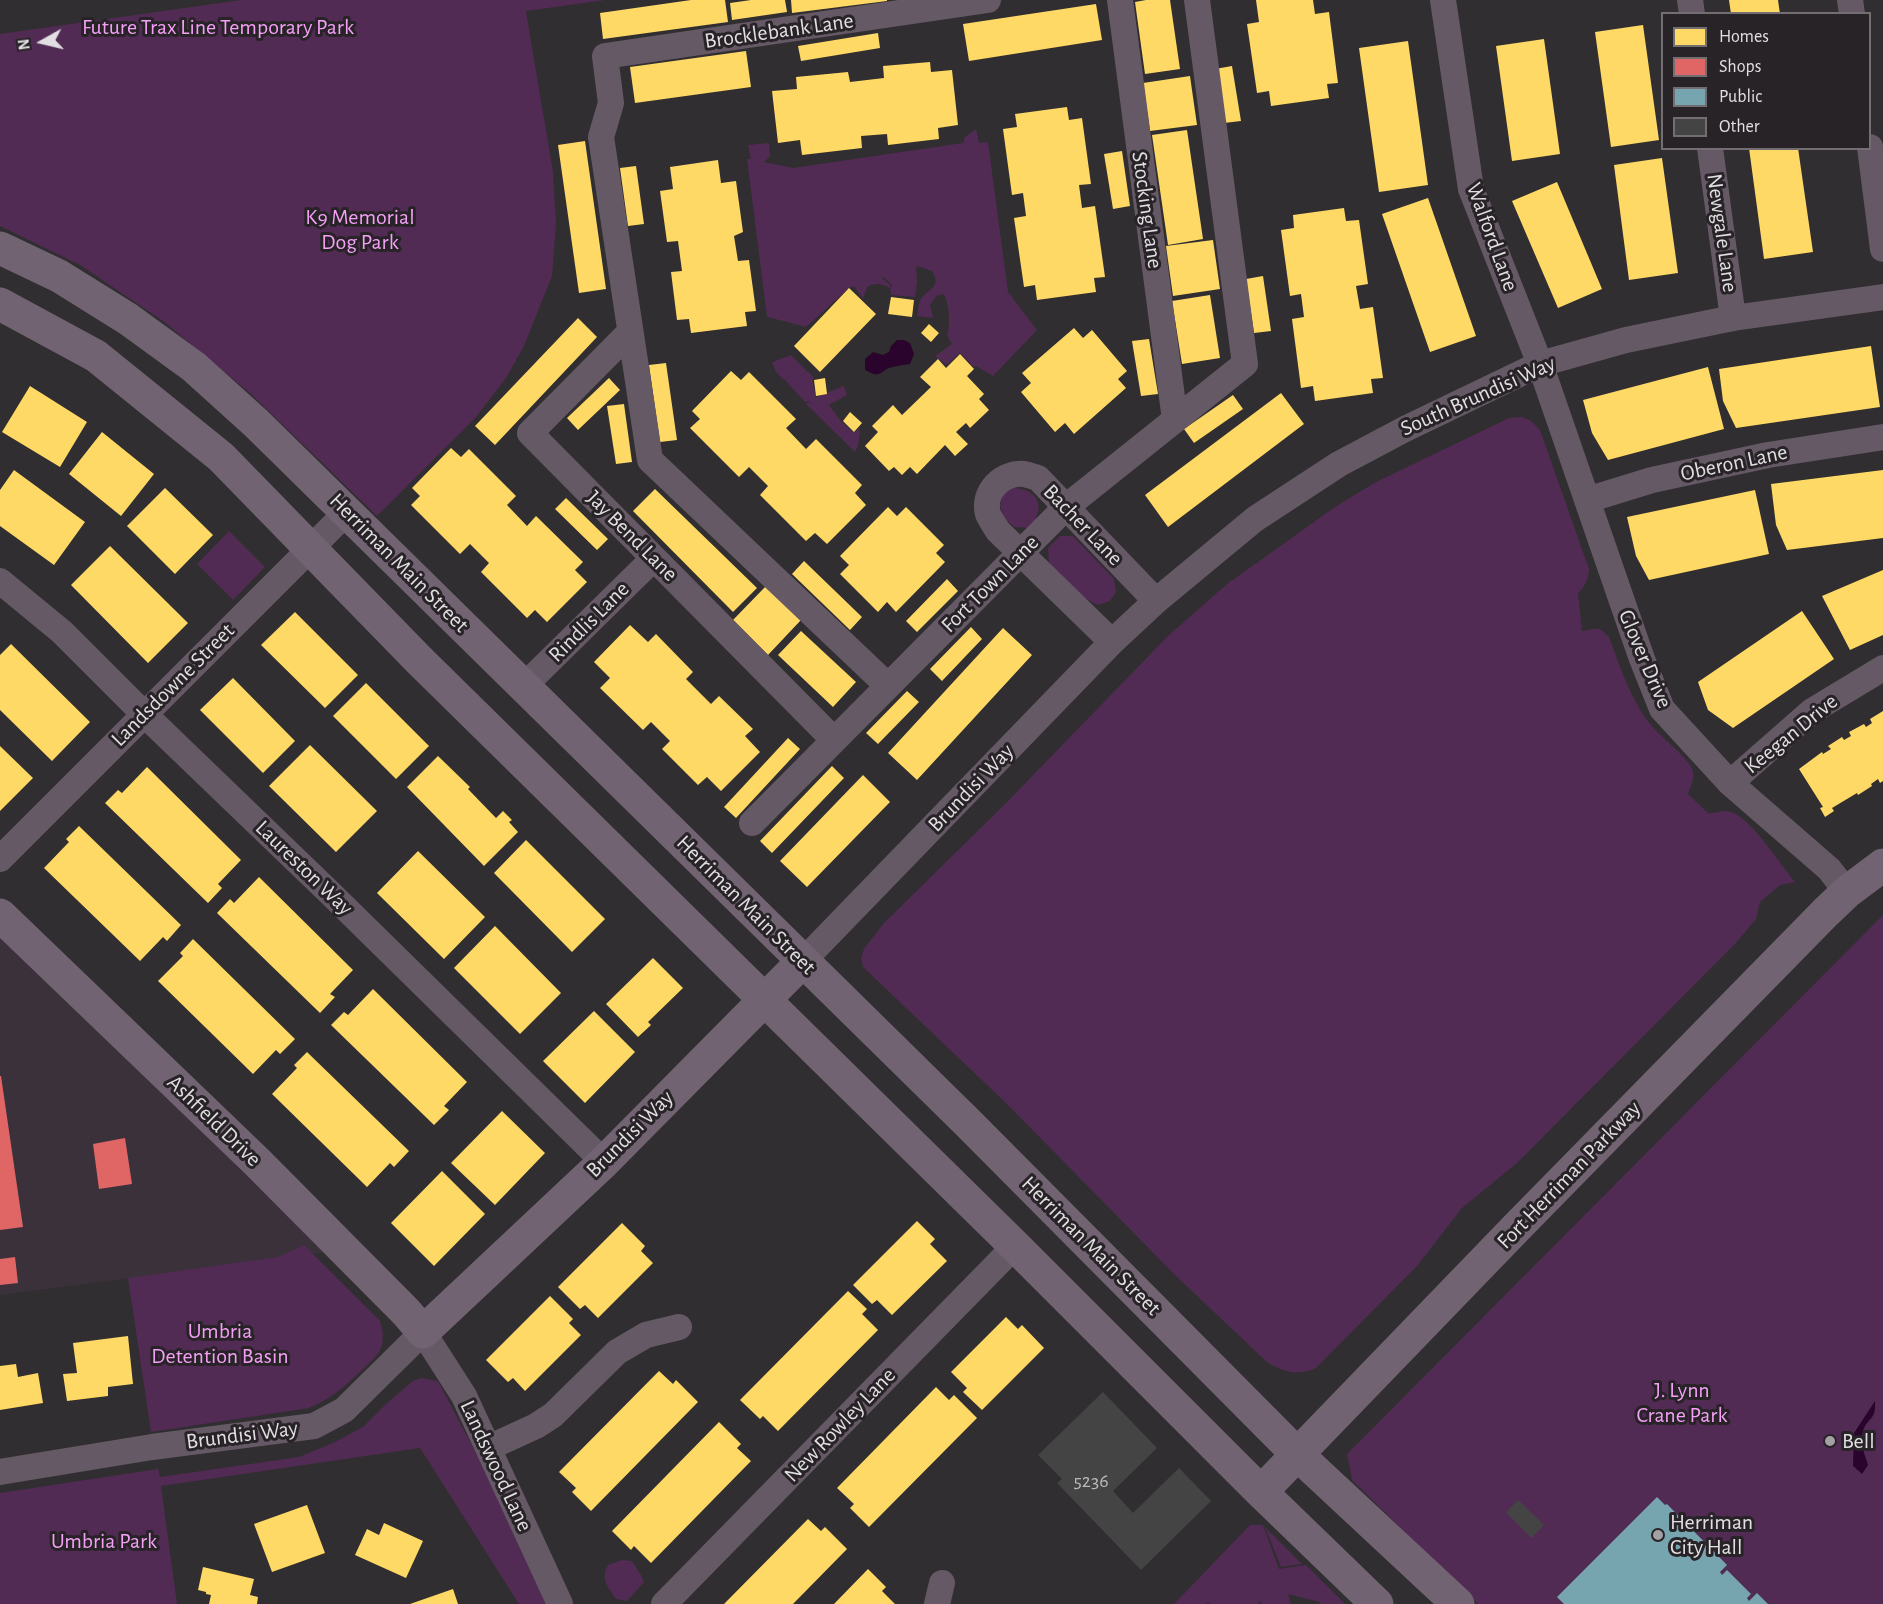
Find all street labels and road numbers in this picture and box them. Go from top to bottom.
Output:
street label: Brocklebank Lane [703,7,855,55]
street label: Stocking Lane [1126,150,1168,270]
street label: Newgale Lane [1701,172,1743,294]
street label: Walford Lane [1460,179,1524,295]
street label: South Brundisi Way [1397,350,1559,442]
street label: Oberon Lane [1678,439,1790,487]
street label: Bacher Lane [1038,479,1128,571]
street label: Jay Bend Lane [581,485,683,587]
street label: Herriman Main Street [324,488,474,638]
street label: Fort Town Lane [936,530,1044,638]
street label: Rindlis Lane [543,576,635,668]
street label: Glover Drive [1612,606,1678,712]
street label: Landsdowne Street [106,618,240,752]
street label: Keegan Drive [1739,688,1843,780]
street label: Brundisi Way [922,738,1020,838]
street label: Laureston Way [250,815,358,921]
street label: Herriman Main Street [671,830,821,980]
street label: Ashfield Drive [161,1070,267,1172]
street label: Brundisi Way [581,1085,679,1183]
street label: Fort Herriman Parkway [1492,1095,1646,1255]
street label: Herriman Main Street [1016,1171,1166,1321]
street label: New Rowley Lane [779,1362,901,1488]
street label: Landswood Lane [454,1396,538,1536]
street label: Brundisi Way [185,1415,299,1455]

